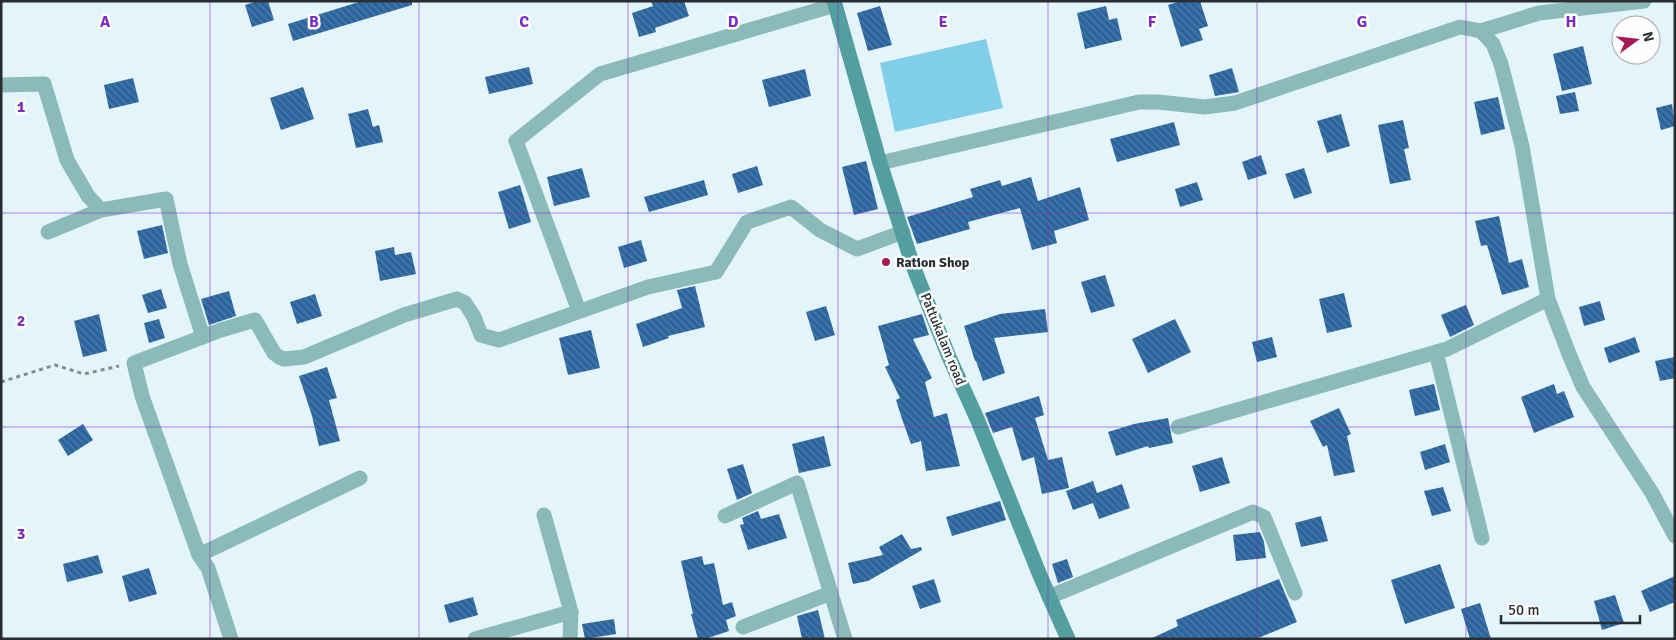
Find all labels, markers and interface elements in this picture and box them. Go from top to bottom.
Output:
text: A [100,12,111,32]
text: B [309,12,319,32]
text: C [519,12,529,32]
text: D [728,12,739,32]
text: E [938,12,948,32]
text: F [1148,12,1157,32]
text: G [1357,12,1367,32]
text: H [1566,12,1576,32]
north arrow [1611,15,1661,65]
text: N [1639,30,1658,44]
text: 1 [17,97,26,117]
place label: Ration Shop [896,254,970,271]
marker: Ration Shop [880,256,892,268]
street label: Pattukalam road [917,290,969,388]
text: 2 [17,311,25,331]
text: 3 [17,524,25,544]
scale bar [1501,592,1640,624]
text: 50 m [1508,601,1539,619]

